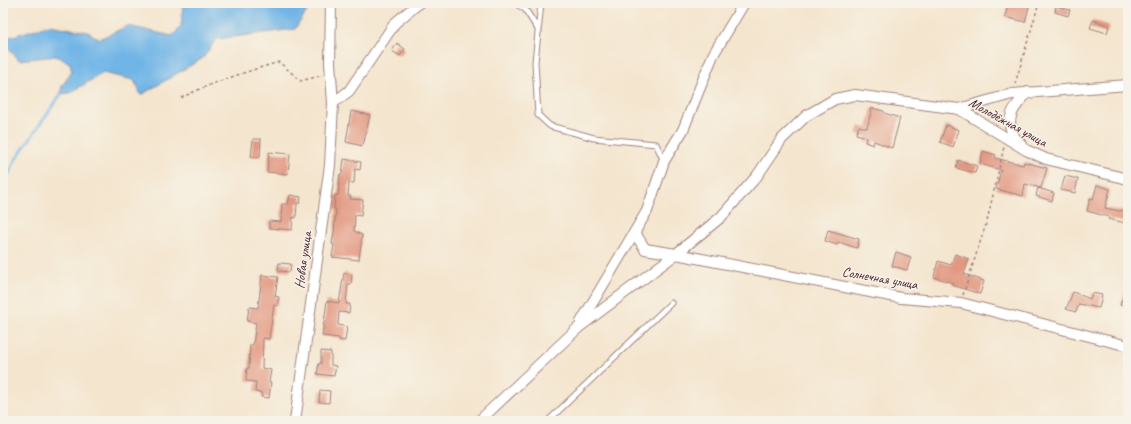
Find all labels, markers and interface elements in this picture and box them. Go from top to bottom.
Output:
street label: Молодёжная улица [966,94,1051,151]
street label: Новая улица [291,229,316,290]
street label: Солнечная улица [841,263,920,293]

